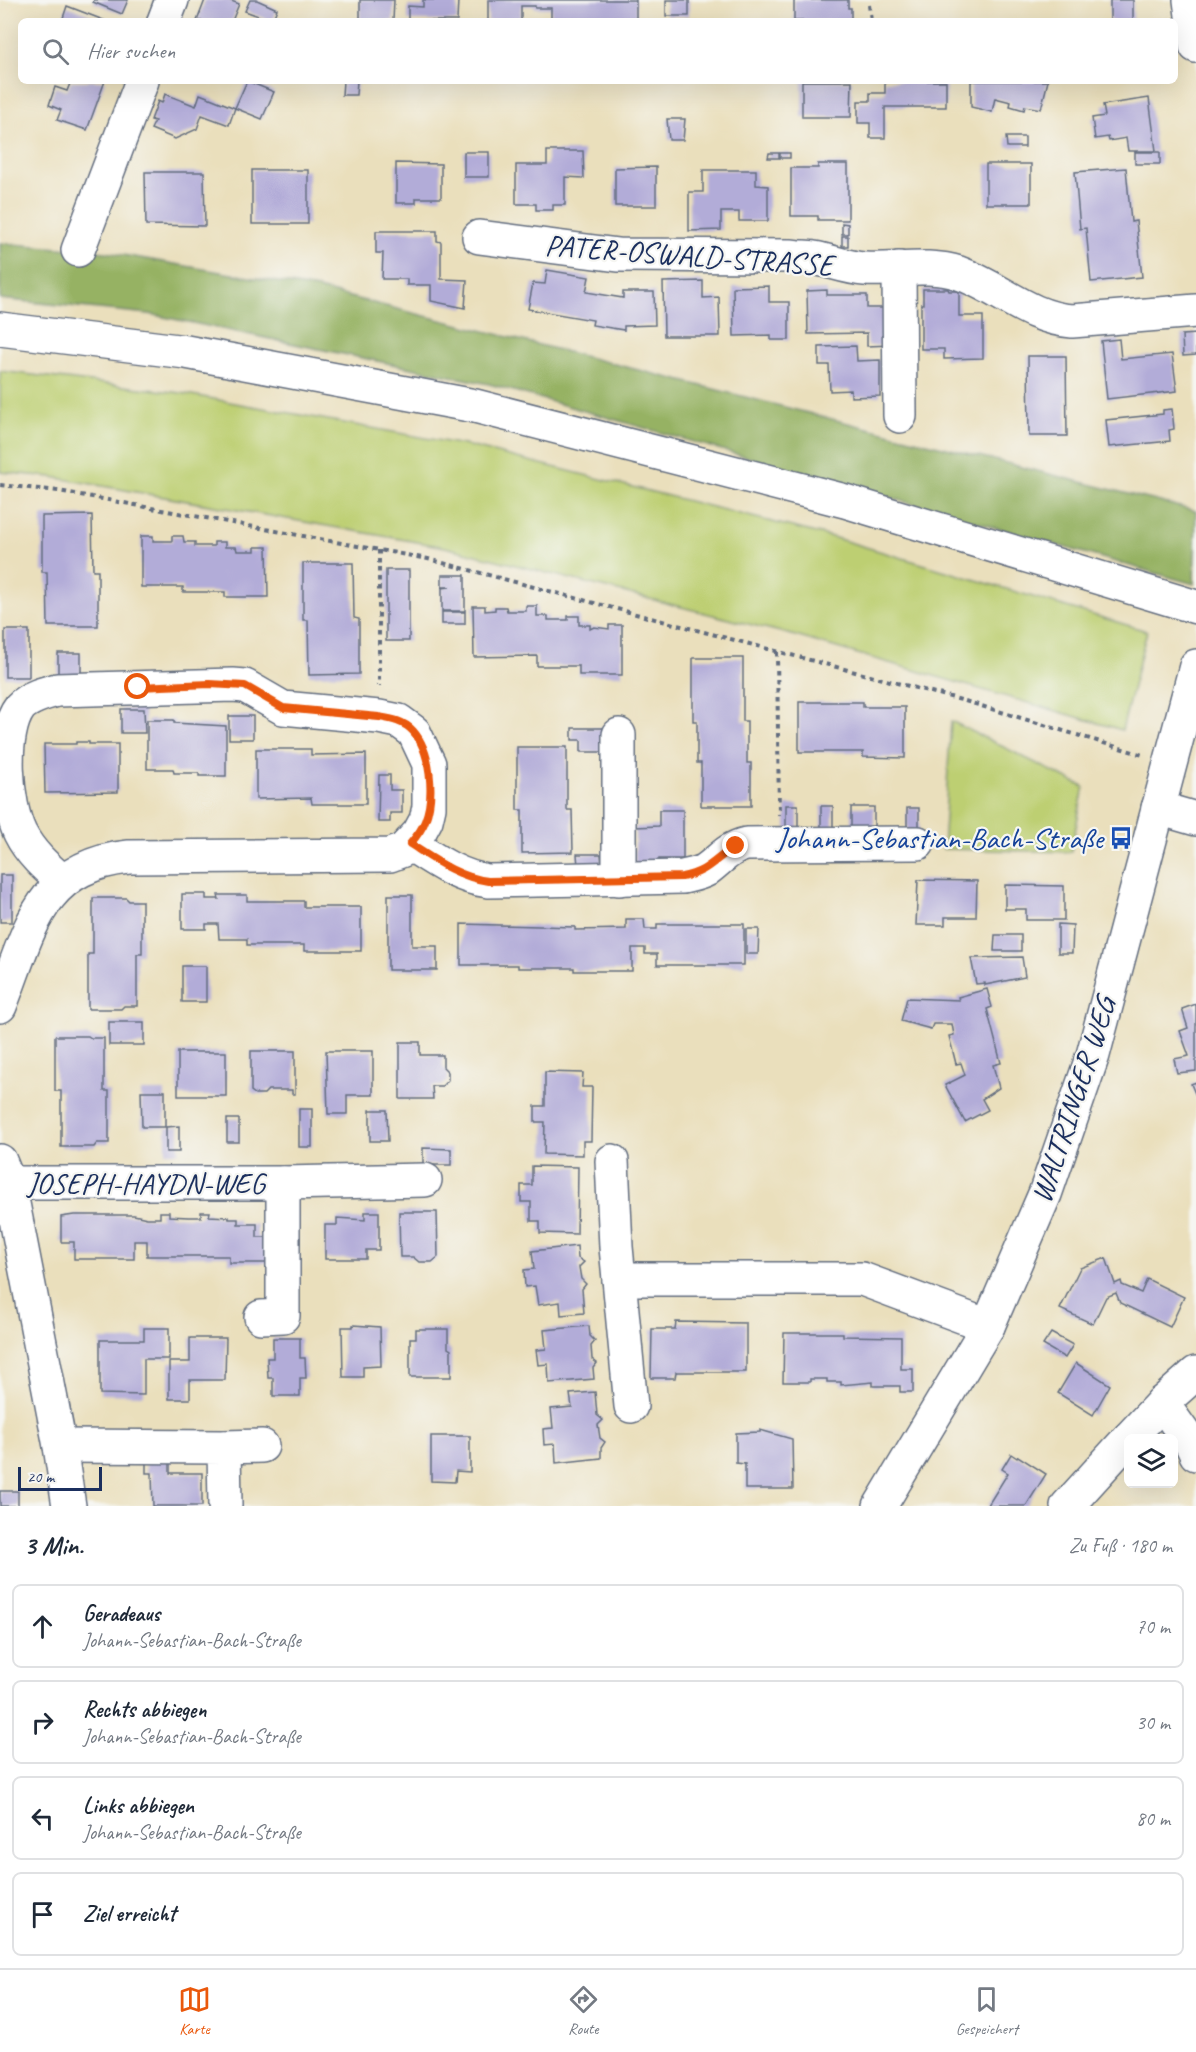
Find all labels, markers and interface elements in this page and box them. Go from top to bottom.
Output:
search box [18,18,1178,84]
icon: search [39,35,72,68]
text: Hier suchen [87,37,175,65]
street label: PATER-OSWALD-STRASSE [544,226,838,284]
route start [124,673,150,699]
place label: Johann-Sebastian-Bach-Straße [774,819,1105,857]
bus stop icon: Johann-Sebastian-Bach-Straße [1108,825,1134,851]
route end [722,832,748,858]
street label: WALTRINGER WEG [1022,989,1125,1207]
street label: JOSEPH-HAYDN-WEG [25,1164,268,1202]
map controls [1124,1434,1178,1488]
button: layers [1124,1434,1178,1488]
scale bar [18,1464,102,1492]
text: 20 m [27,1467,54,1487]
text: 3 Min. [24,1529,83,1562]
text: Zu Fuß · 180 m [1069,1533,1172,1558]
text: Geradeaus [83,1600,160,1628]
icon: ahead [26,1610,59,1643]
text: 70 m [1136,1614,1170,1639]
text: Johann-Sebastian-Bach-Straße [83,1628,301,1653]
text: Rechts abbiegen [83,1696,206,1724]
icon: right [26,1706,59,1739]
text: 30 m [1136,1710,1170,1735]
text: Johann-Sebastian-Bach-Straße [83,1724,301,1749]
text: Links abbiegen [83,1792,194,1820]
icon: left [26,1802,59,1835]
text: 80 m [1136,1806,1170,1831]
text: Johann-Sebastian-Bach-Straße [83,1820,301,1845]
icon: arrive [26,1898,59,1931]
text: Ziel erreicht [83,1900,176,1928]
tab: Karte [178,1983,211,2039]
tab: Route [567,1983,600,2039]
tab: Gespeichert [956,1983,1018,2039]

